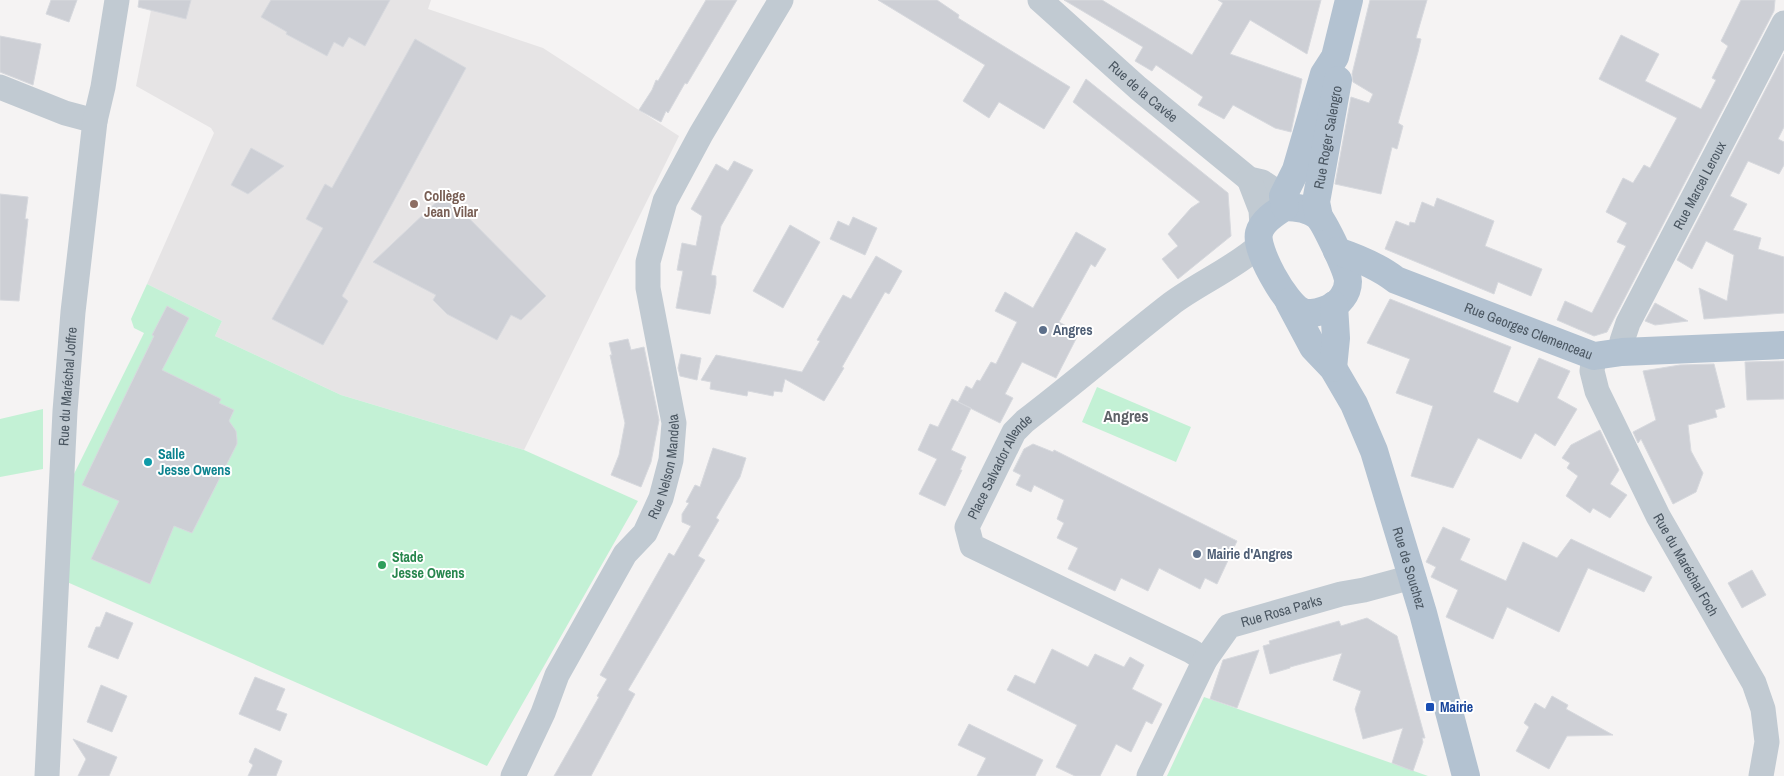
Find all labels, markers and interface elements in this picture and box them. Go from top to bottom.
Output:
street label: Rue de la Cavée [1105,57,1182,126]
street label: Rue Roger Salengro [1310,84,1346,191]
street label: Rue Marcel Leroux [1669,138,1730,233]
place label: Collège Jean Vilar [424,187,479,221]
marker: Collège Jean Vilar [408,198,420,210]
street label: Rue Georges Clemenceau [1462,298,1595,364]
place label: Angres [1053,321,1093,339]
marker: Angres [1037,324,1049,336]
street label: Rue du Maréchal Joffre [54,326,81,446]
district label: Angres [1103,405,1149,427]
street label: Place Salvador Allende [963,410,1036,522]
street label: Rue Nelson Mandela [644,412,683,522]
place label: Salle Jesse Owens [158,445,231,479]
marker: Salle Jesse Owens [142,456,154,468]
street label: Rue du Maréchal Foch [1649,510,1723,619]
street label: Rue de Souchez [1388,525,1430,612]
place label: Mairie d'Angres [1207,545,1293,563]
place label: Stade Jesse Owens [392,548,465,582]
marker: Mairie d'Angres [1191,548,1203,560]
marker: Stade Jesse Owens [376,559,388,571]
street label: Rue Rosa Parks [1239,591,1324,631]
place label: Mairie [1440,698,1473,716]
marker: Mairie [1424,701,1436,713]

